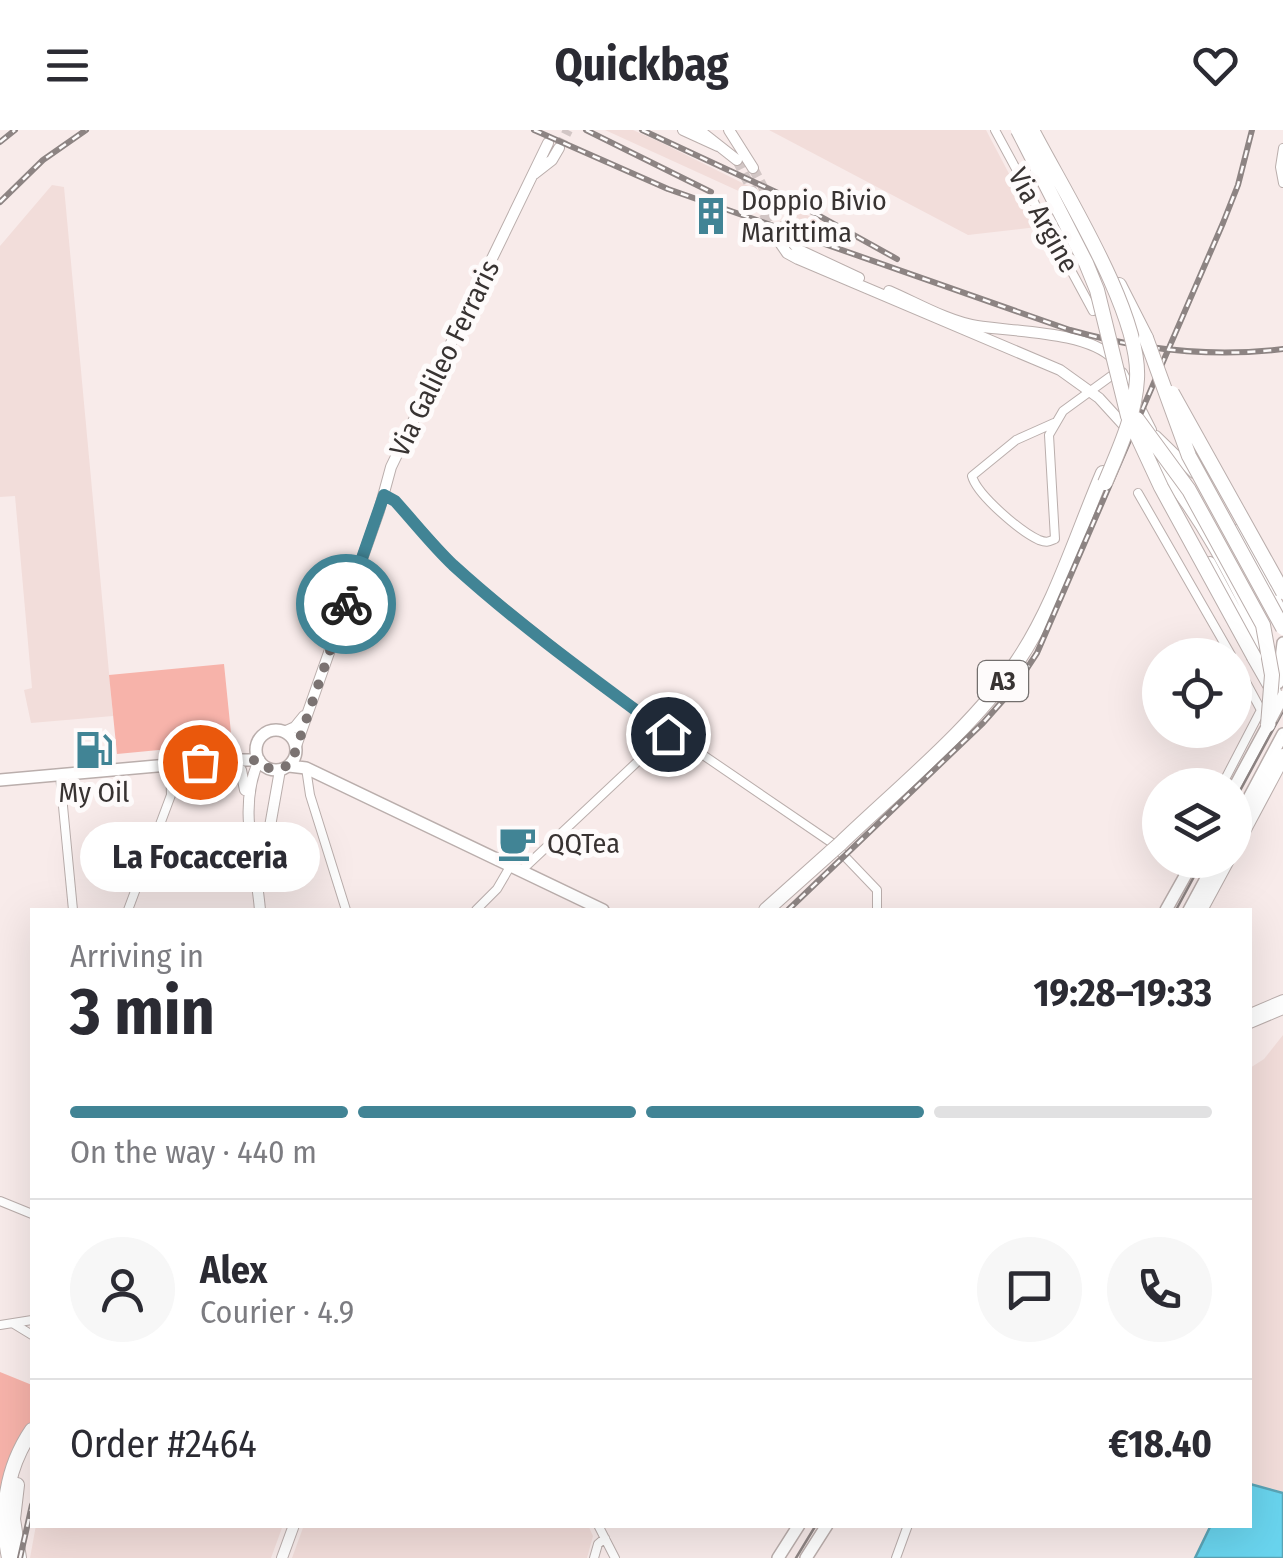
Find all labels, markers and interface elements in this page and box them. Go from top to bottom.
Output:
icon: menu [40,38,95,93]
text: Quickbag [554,38,729,92]
icon: heart [1188,38,1243,93]
street label: Via Argine [1001,162,1086,278]
place label: Doppio Bivio Marittima [741,184,887,249]
building icon: Doppio Bivio Marittima [690,195,732,237]
street label: Via Galileo Ferraris [383,255,506,462]
courier [296,554,396,654]
icon: bike [319,577,374,632]
map controls [1142,638,1252,878]
button: locate [1142,638,1252,748]
road number: A3 [978,661,1028,701]
pin [626,692,711,777]
icon: home [641,707,696,762]
pin [158,720,243,805]
fuel station icon: My Oil [73,729,115,771]
icon: bag [173,735,228,790]
button: layers [1142,768,1252,878]
place label: My Oil [58,776,130,809]
callout: La Focacceria [80,822,320,892]
cafe icon: QQTea [496,822,538,864]
place label: QQTea [547,827,620,860]
text: La Focacceria [112,838,288,876]
text: Arriving in [70,937,204,975]
text: 19:28–19:33 [1034,970,1212,1016]
text: 3 min [70,973,215,1051]
text: On the way · 440 m [70,1133,317,1171]
button: person [70,1237,175,1342]
button: chat [977,1237,1082,1342]
button: phone [1107,1237,1212,1342]
text: Alex [200,1247,267,1293]
text: Courier · 4.9 [200,1293,354,1331]
text: Order #2464 [70,1421,257,1467]
text: €18.40 [1108,1421,1212,1467]

